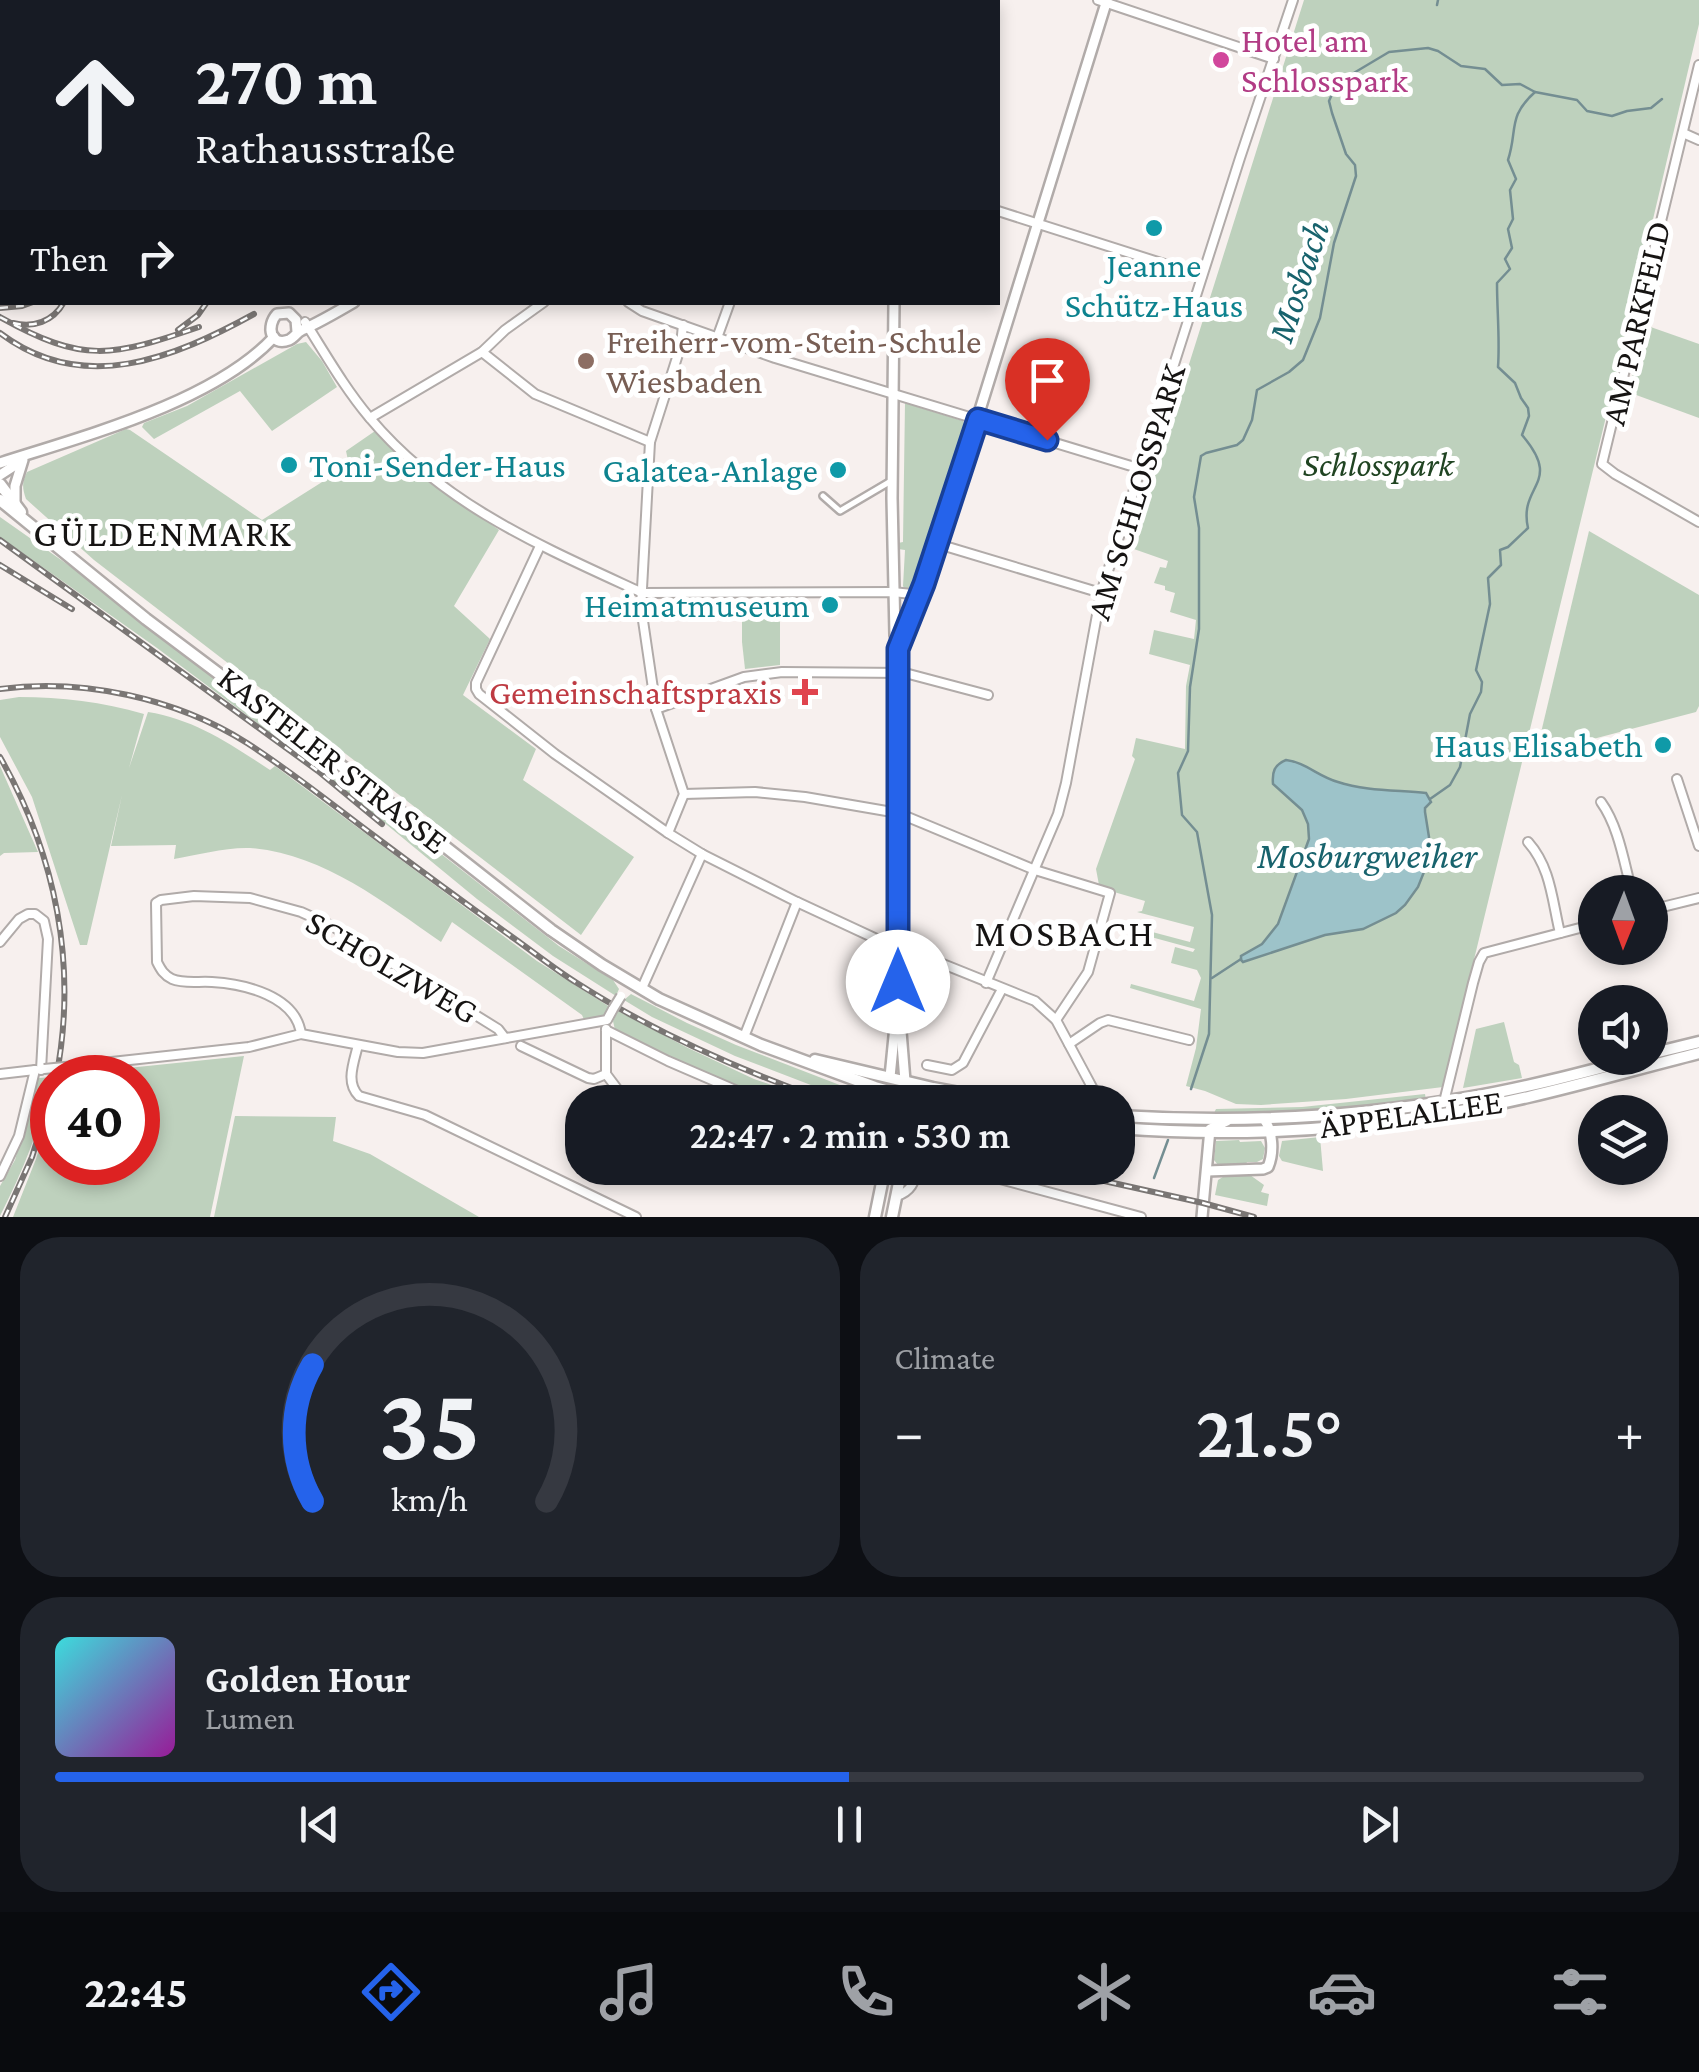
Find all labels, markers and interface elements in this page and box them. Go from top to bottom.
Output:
place label: Hotel am Schlosspark [1241,21,1408,100]
icon: ahead [30,40,160,170]
text: 270 m [195,41,377,119]
marker: Hotel am Schlosspark [1210,49,1232,71]
text: Rathausstraße [195,123,455,173]
water label: Mosbach [1258,215,1337,348]
marker: Jeanne Schütz-Haus [1143,217,1165,239]
street label: AM PARKFELD [1594,217,1678,429]
icon: right [128,230,183,285]
text: Then [30,237,108,279]
place label: Jeanne Schütz-Haus [1065,246,1243,325]
place label: Freiherr-vom-Stein-Schule Wiesbaden [606,322,981,401]
pin [1005,338,1090,441]
marker: Freiherr-vom-Stein-Schule Wiesbaden [575,350,597,372]
icon: arrive [1020,353,1075,408]
street label: AM SCHLOSSPARK [1079,359,1194,624]
park label: Schlosspark [1303,445,1455,484]
place label: Toni-Sender-Haus [309,446,566,485]
place label: Galatea-Anlage [603,451,818,490]
marker: Toni-Sender-Haus [278,454,300,476]
marker: Galatea-Anlage [827,459,849,481]
district label: GÜLDENMARK [33,512,293,554]
place label: Heimatmuseum [584,586,810,625]
marker: Heimatmuseum [819,594,841,616]
street label: KASTELER STRASSE [210,658,456,862]
place label: Gemeinschaftspraxis [489,673,782,712]
marker: Gemeinschaftspraxis [792,679,818,705]
place label: Haus Elisabeth [1434,726,1643,765]
marker: Haus Elisabeth [1652,734,1674,756]
water label: Mosburgweiher [1256,834,1479,876]
north arrow [1578,875,1668,965]
map controls [1578,875,1668,1185]
street label: SCHOLZWEG [299,902,485,1032]
district label: MOSBACH [974,912,1156,954]
position arrow [846,930,950,1034]
button: sound [1578,985,1668,1075]
speed limit sign: 40 [30,1055,160,1185]
street label: ÄPPELALLEE [1317,1082,1505,1146]
button: layers [1578,1095,1668,1185]
text: 22:47 · 2 min · 530 m [690,1114,1010,1156]
text: Climate [895,1340,995,1376]
text: 35 [379,1366,481,1481]
text: 21.5° [1196,1390,1343,1473]
text: − [895,1402,924,1463]
text: + [1615,1402,1644,1463]
text: km/h [391,1479,468,1519]
text: Golden Hour [205,1658,411,1700]
text: Lumen [205,1700,295,1736]
icon: previous [292,1797,347,1852]
icon: pause [822,1797,877,1852]
icon: next [1352,1797,1407,1852]
icon: directions [356,1957,426,2027]
icon: music [594,1957,664,2027]
icon: phone [831,1957,901,2027]
icon: climate [1069,1957,1139,2027]
icon: car [1307,1957,1377,2027]
icon: filters [1545,1957,1615,2027]
text: 22:45 [84,1967,188,2017]

